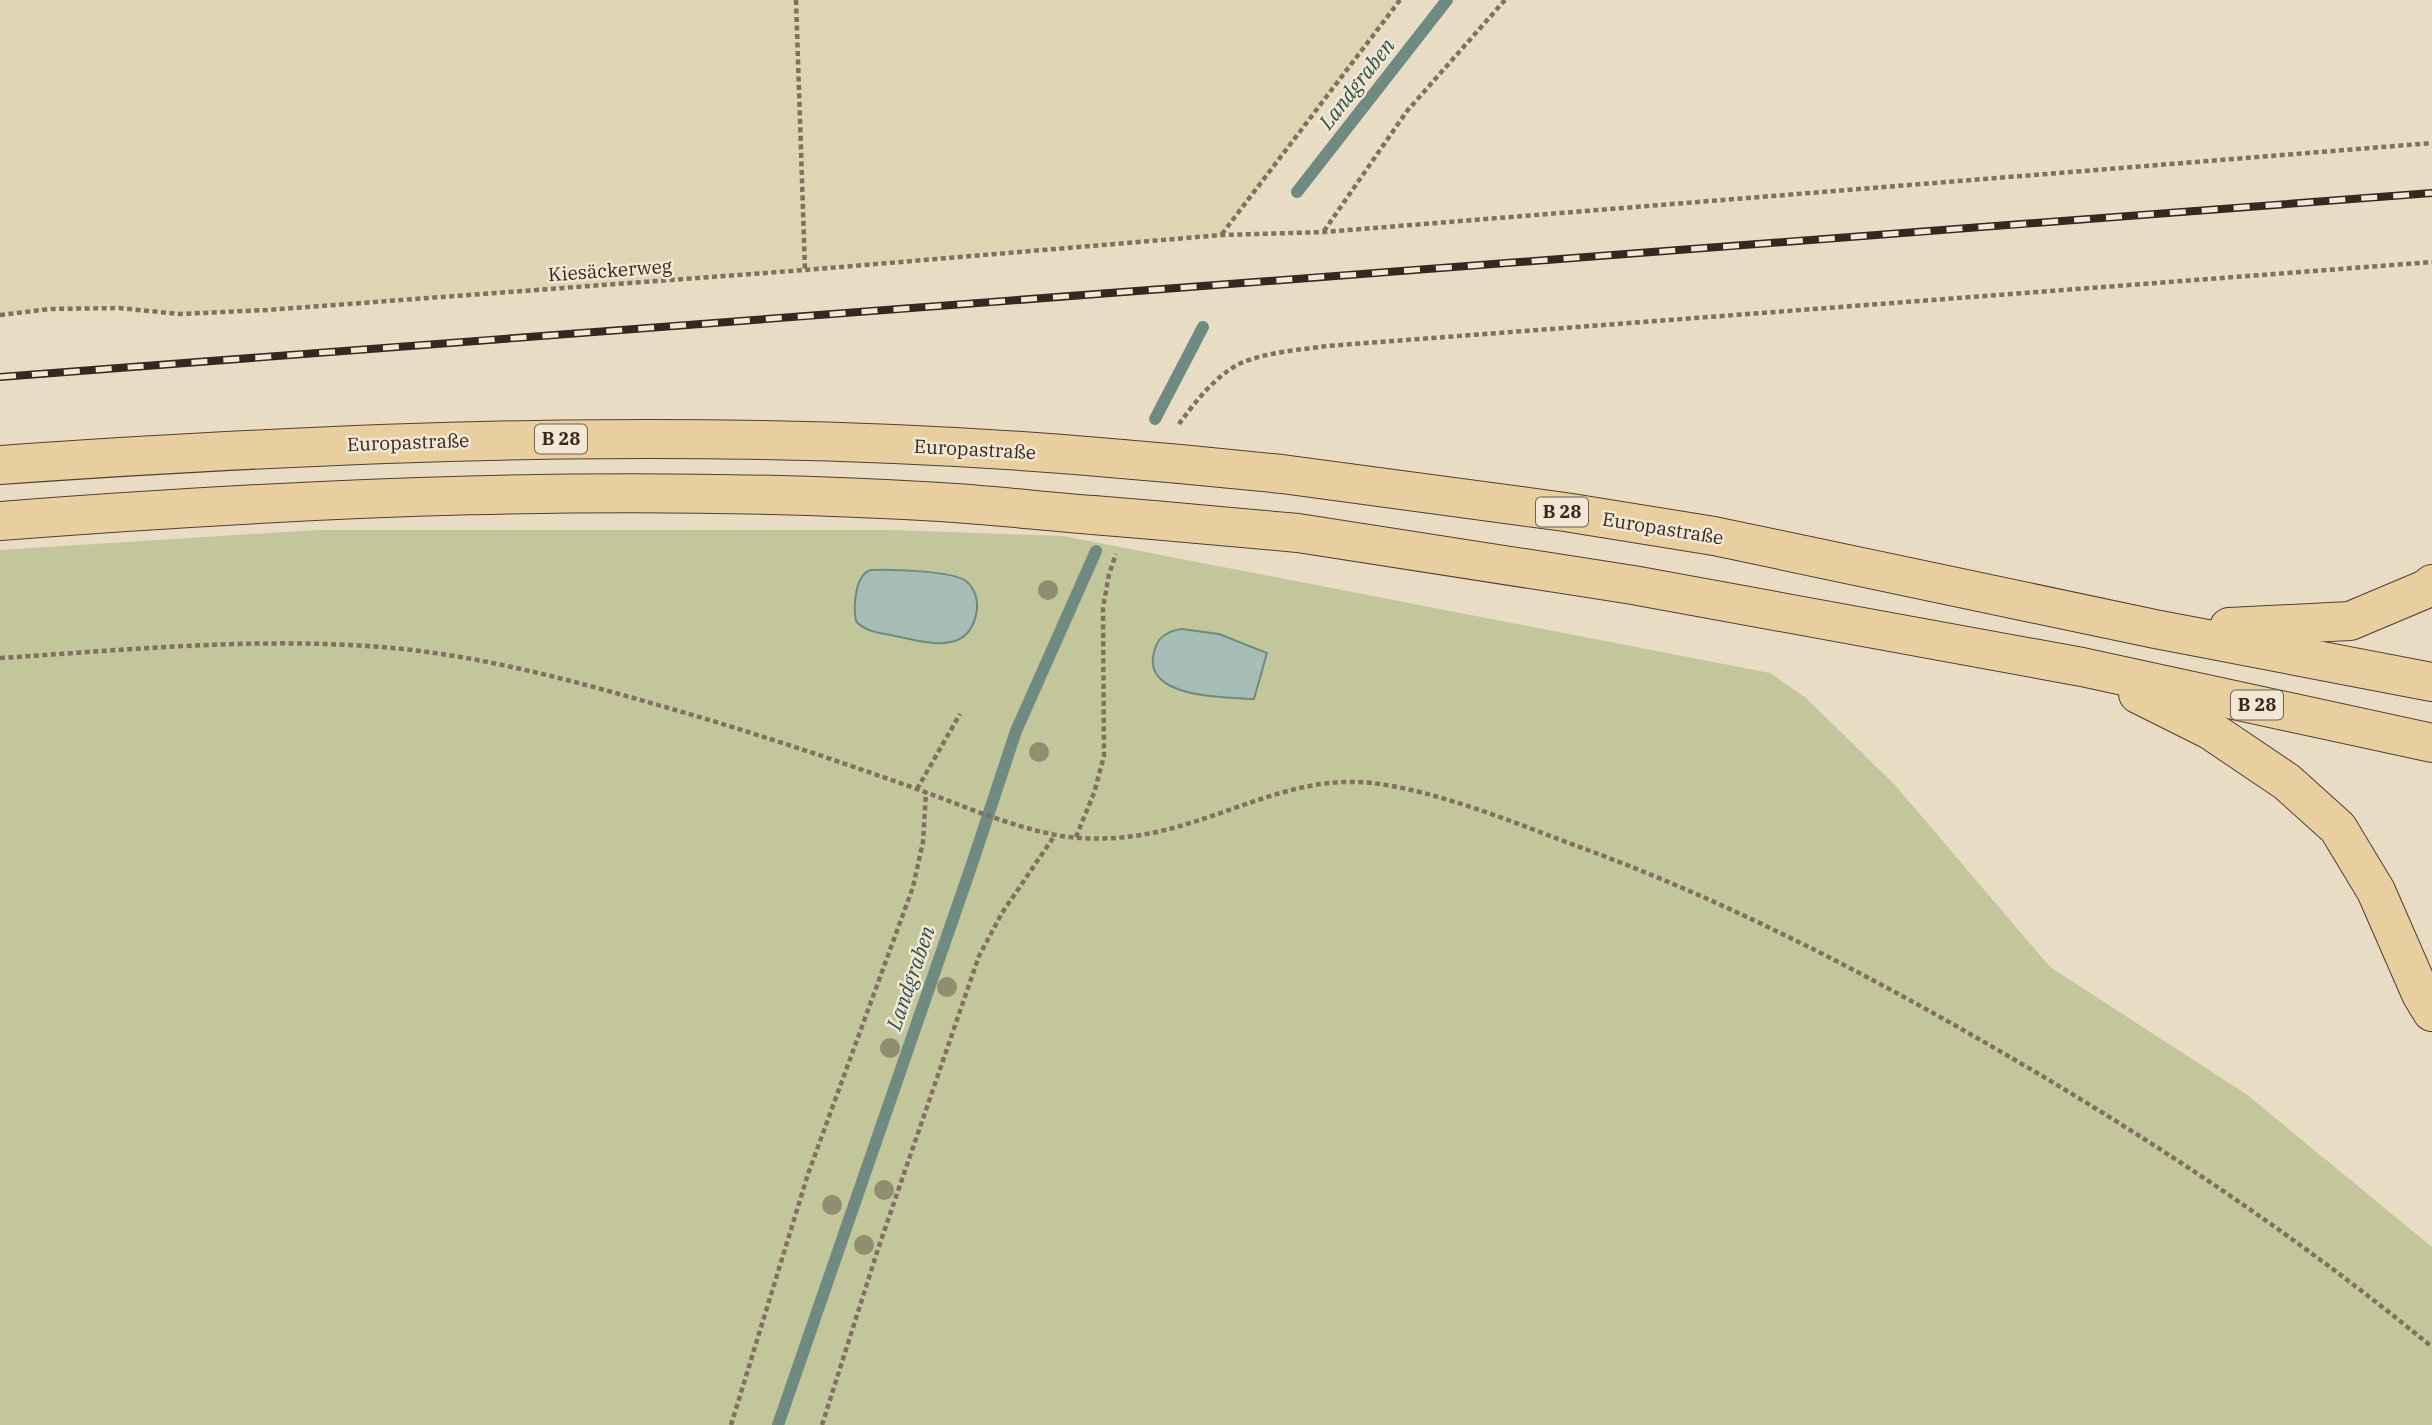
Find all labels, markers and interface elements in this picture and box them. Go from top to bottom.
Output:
water label: Landgraben [1311,32,1401,135]
street label: Kiesäckerweg [547,254,673,286]
road number: B 28 [535,424,587,454]
street label: Europastraße [346,428,470,456]
street label: Europastraße [913,434,1037,464]
road number: B 28 [1536,498,1588,526]
street label: Europastraße [1601,507,1725,549]
road number: B 28 [2231,690,2283,720]
water label: Landgraben [879,922,941,1034]

